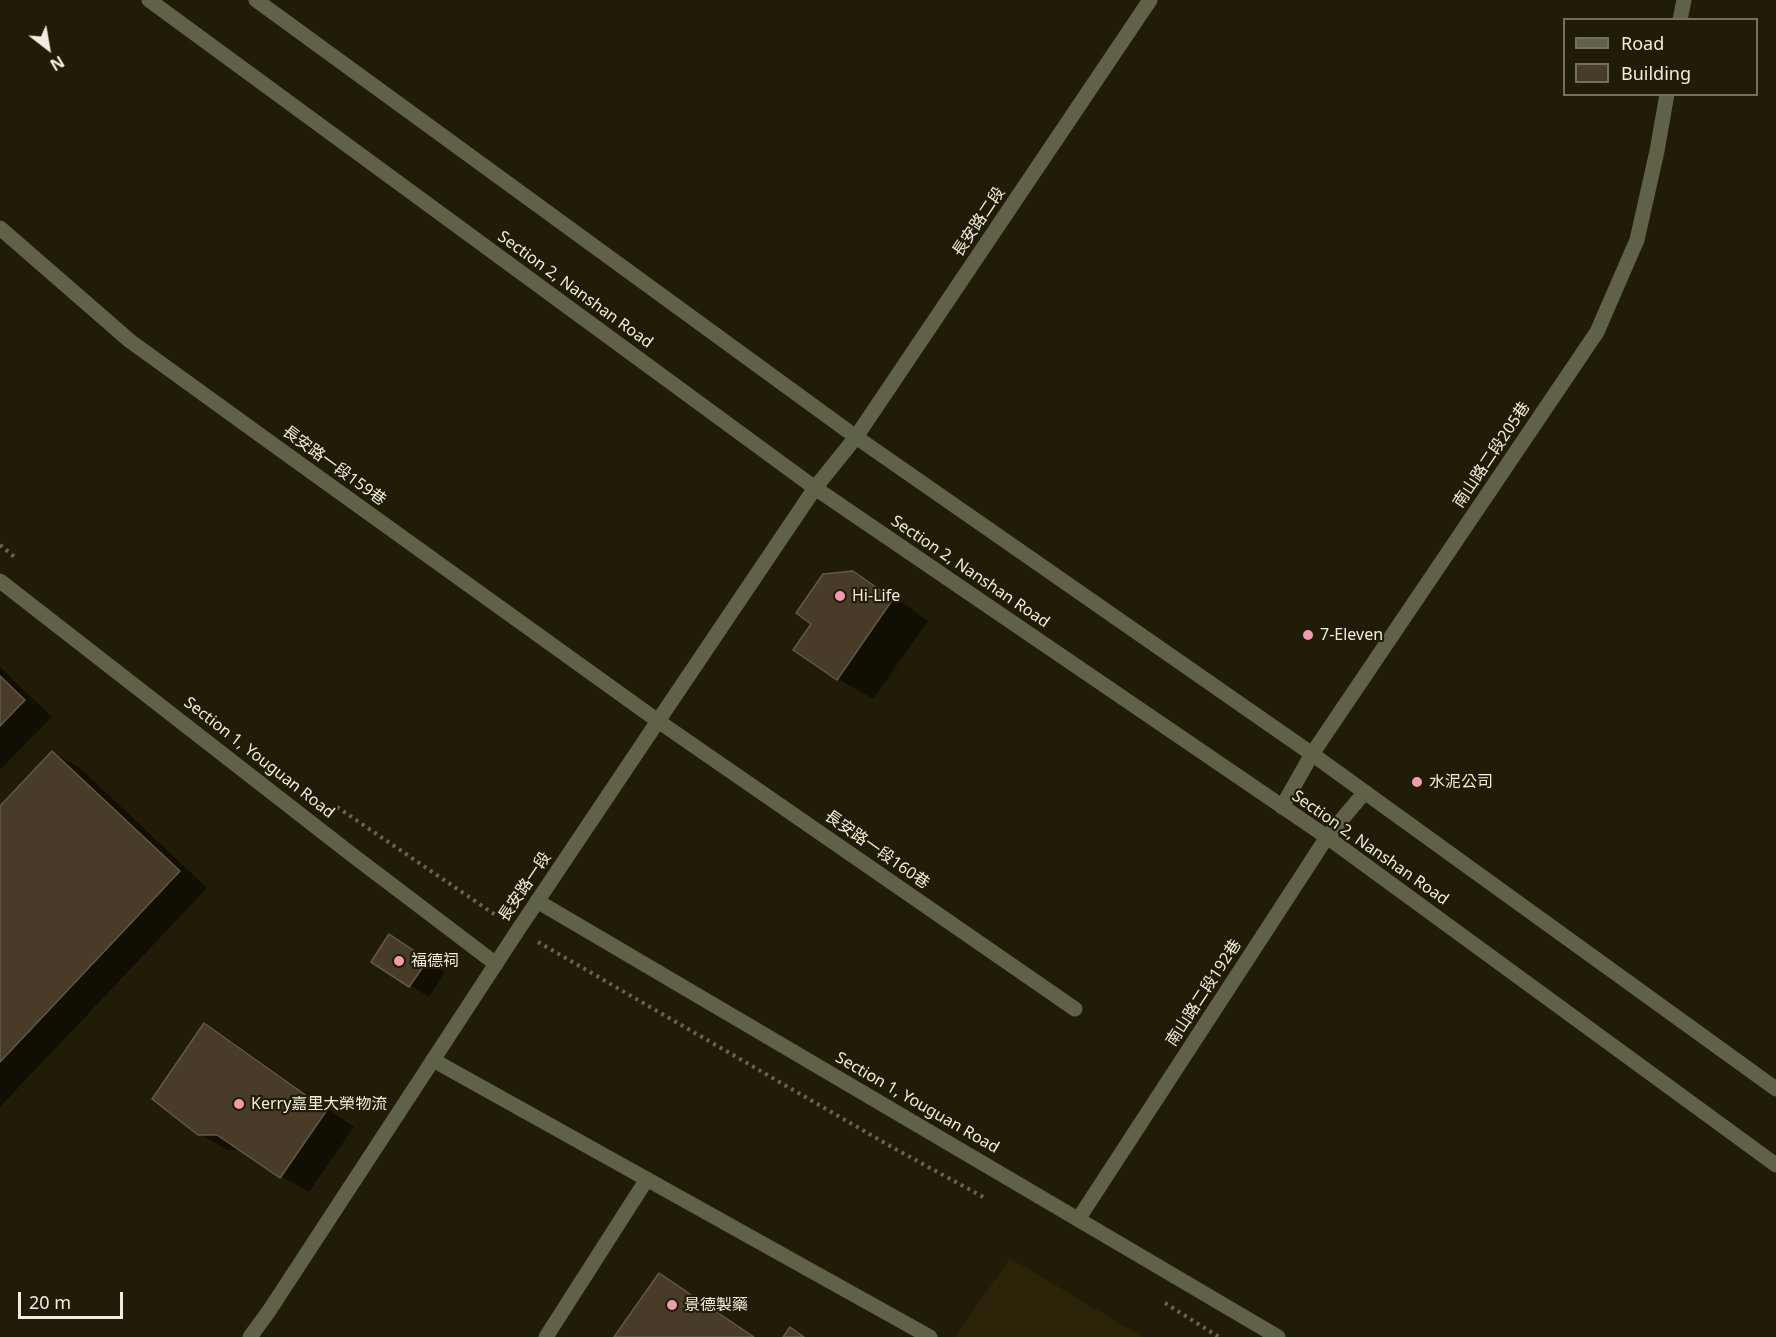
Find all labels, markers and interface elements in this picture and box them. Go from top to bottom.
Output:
north arrow [18,18,78,78]
legend [1563,18,1758,96]
text: Road [1621,31,1664,55]
text: N [46,51,69,76]
text: Building [1621,61,1691,85]
street label: 長安路二段 [949,183,1009,261]
street label: Section 2, Nanshan Road [494,227,656,353]
street label: 南山路二段205巷 [1450,398,1534,512]
street label: 長安路一段159巷 [278,422,390,510]
street label: Section 2, Nanshan Road [887,512,1053,632]
place label: Hi-Life [852,586,900,606]
marker: Hi-Life [833,589,847,603]
place label: 7-Eleven [1320,625,1383,645]
marker: 7-Eleven [1301,628,1315,642]
street label: Section 1, Youguan Road [180,693,338,823]
place label: 水泥公司 [1429,772,1493,792]
marker: 水泥公司 [1410,775,1424,789]
street label: Section 2, Nanshan Road [1288,787,1452,909]
street label: 長安路一段160巷 [821,807,933,893]
street label: 長安路一段 [495,848,555,926]
street label: 南山路二段192巷 [1162,936,1246,1050]
place label: 福德祠 [411,951,459,971]
marker: 福德祠 [392,954,406,968]
street label: Section 1, Youguan Road [832,1048,1002,1158]
place label: Kerry嘉里大榮物流 [251,1094,387,1114]
marker: Kerry嘉里大榮物流 [232,1097,246,1111]
scale bar [21,1280,126,1318]
text: 20 m [29,1290,71,1314]
place label: 景德製藥 [684,1295,748,1315]
marker: 景德製藥 [665,1298,679,1312]

